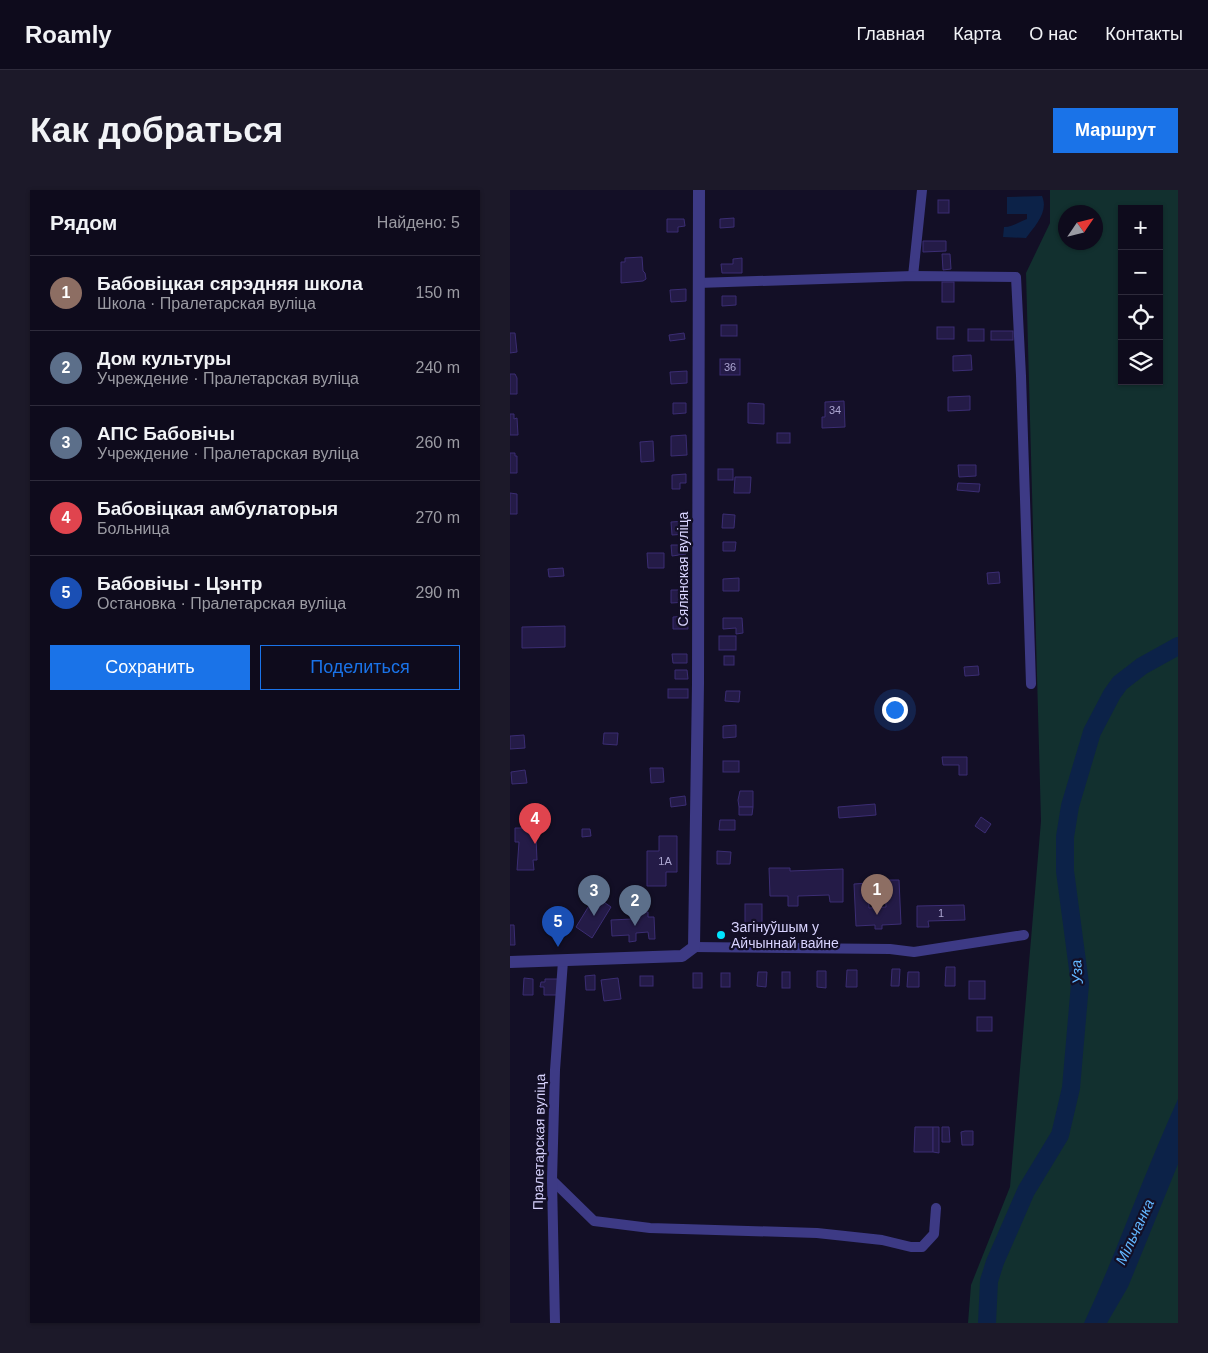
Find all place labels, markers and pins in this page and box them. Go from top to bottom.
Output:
pin: 4 [519,803,551,844]
pin: 1 [861,874,893,915]
pin: 3 [578,875,610,916]
pin: 2 [619,885,651,926]
pin: 5 [542,906,574,947]
place label: Загінуўшым у Айчыннай вайне [731,919,839,951]
marker: Загінуўшым у Айчыннай вайне [715,929,727,941]

